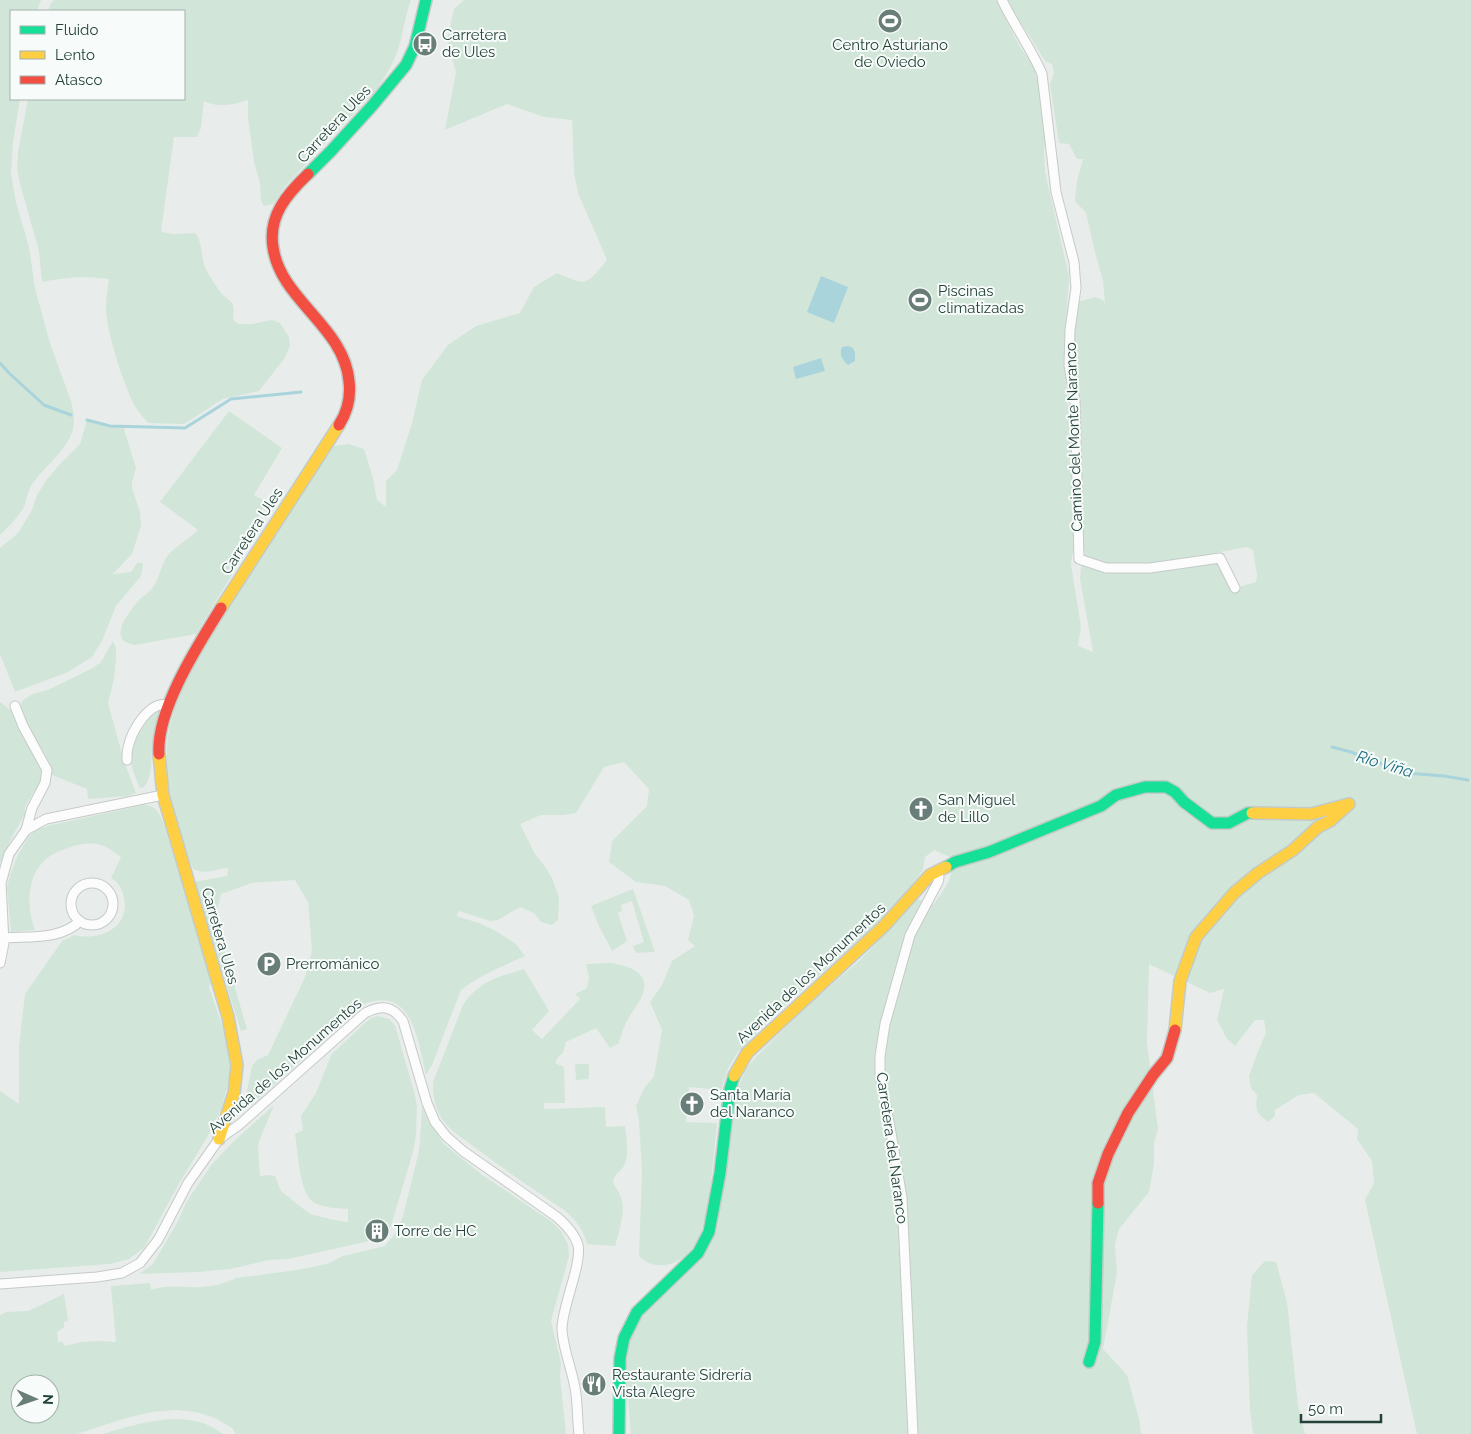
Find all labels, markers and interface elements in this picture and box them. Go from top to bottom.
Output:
sports icon: Centro Asturiano de Oviedo [877,8,903,34]
legend [10,10,185,100]
text: Fluido [55,21,98,39]
place label: Carretera de Ules [442,26,507,61]
bus stop icon: Carretera de Ules [412,31,438,57]
place label: Centro Asturiano de Oviedo [832,36,948,71]
text: Lento [55,46,95,64]
text: Atasco [55,71,102,89]
street label: Carretera Ules [293,81,375,167]
place label: Piscinas climatizadas [938,282,1024,317]
sports icon: Piscinas climatizadas [907,287,933,313]
street label: Camino del Monte Naranco [1062,342,1086,532]
street label: Carretera Ules [217,484,287,578]
water label: Río Viña [1354,746,1416,782]
place label: San Miguel de Lillo [938,791,1016,826]
church icon: San Miguel de Lillo [908,796,934,822]
street label: Carretera Ules [198,886,242,986]
street label: Avenida de los Monumentos [733,899,889,1047]
parking icon: Prerrománico [256,951,282,977]
place label: Prerrománico [286,955,380,973]
street label: Avenida de los Monumentos [205,994,365,1138]
street label: Carretera del Naranco [872,1071,912,1225]
place label: Santa María del Naranco [710,1086,795,1121]
church icon: Santa María del Naranco [679,1091,705,1117]
building icon: Torre de HC [364,1218,390,1244]
place label: Torre de HC [394,1222,477,1240]
place label: Restaurante Sidrería Vista Alegre [612,1366,752,1401]
restaurant icon: Restaurante Sidrería Vista Alegre [581,1371,607,1397]
north arrow [10,1374,60,1424]
scale bar [1301,1392,1381,1424]
text: N [40,1394,56,1405]
text: 50 m [1308,1400,1343,1418]

